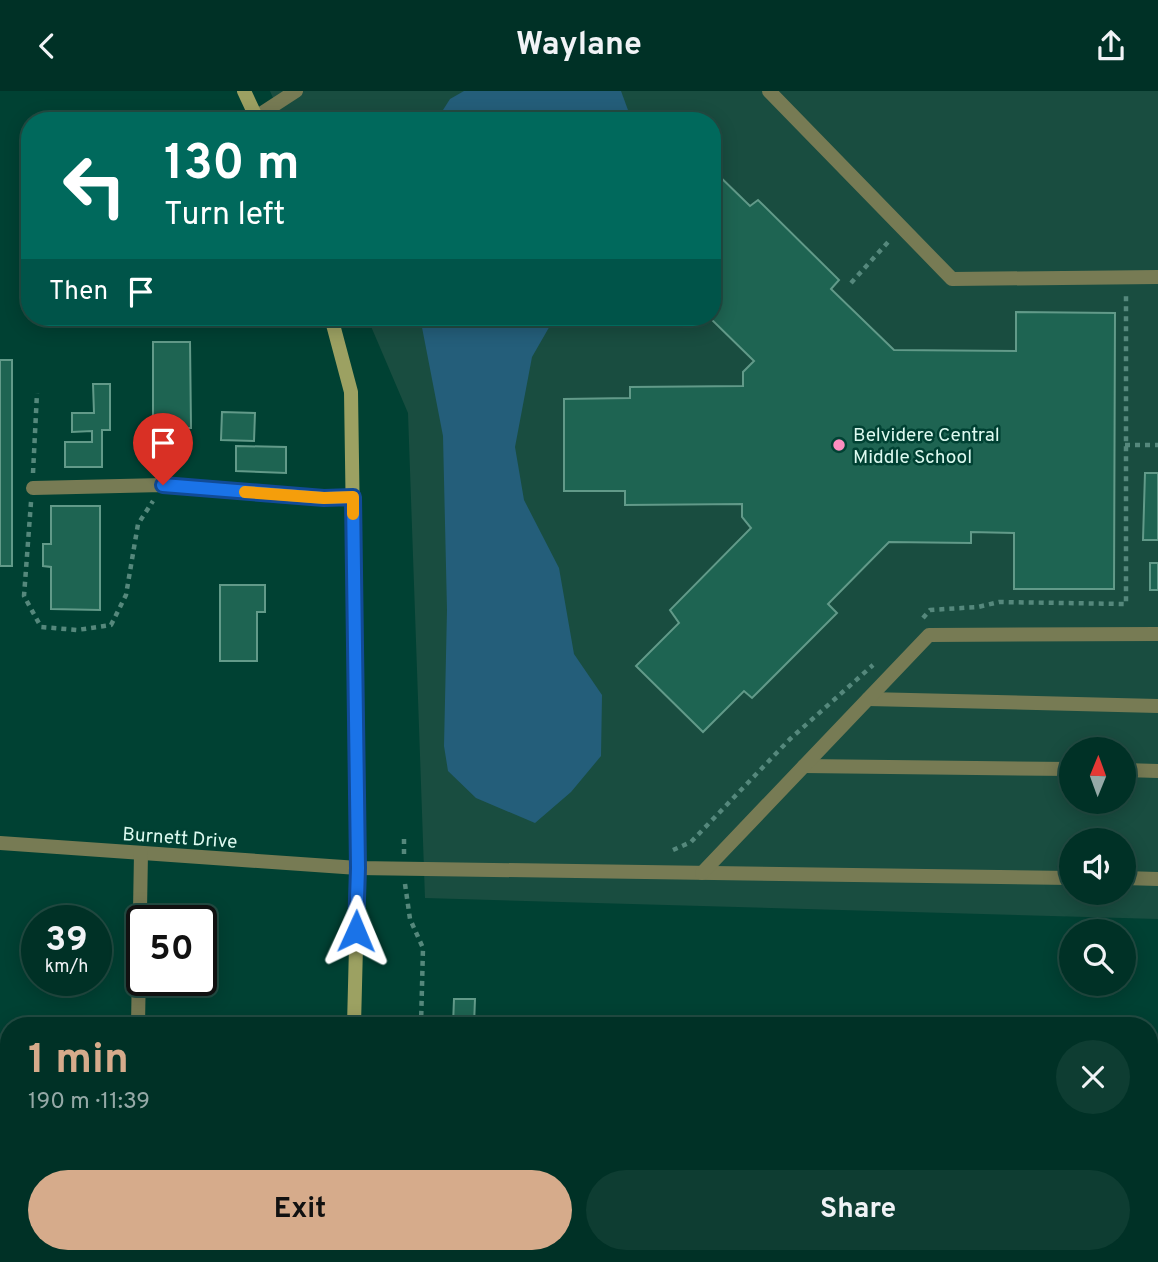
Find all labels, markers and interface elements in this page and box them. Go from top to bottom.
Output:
text: Waylane [516,26,642,66]
icon: back [28,27,66,65]
icon: share [1092,27,1130,65]
text: 130 m [164,135,300,197]
icon: left [49,140,140,231]
text: Turn left [164,196,285,236]
icon: arrive [122,273,160,311]
text: Then [49,276,108,309]
pin [133,413,193,485]
icon: arrive [144,424,182,462]
place label: Belvidere Central Middle School [853,424,1000,470]
marker: Belvidere Central Middle School [831,437,847,453]
north arrow [1059,737,1136,814]
map controls [1059,737,1136,996]
street label: Burnett Drive [122,823,238,855]
button: sound [1059,828,1136,905]
position arrow [319,894,393,968]
speed limit sign: 50 [126,905,217,996]
text: 39 [45,919,88,963]
button: search [1059,919,1136,996]
text: km/h [45,956,88,979]
text: 1 min [28,1035,129,1088]
button: close [1056,1040,1130,1114]
text: 190 m · 11:39 [28,1088,150,1117]
button: Exit [28,1170,572,1250]
button: Share [586,1170,1130,1250]

